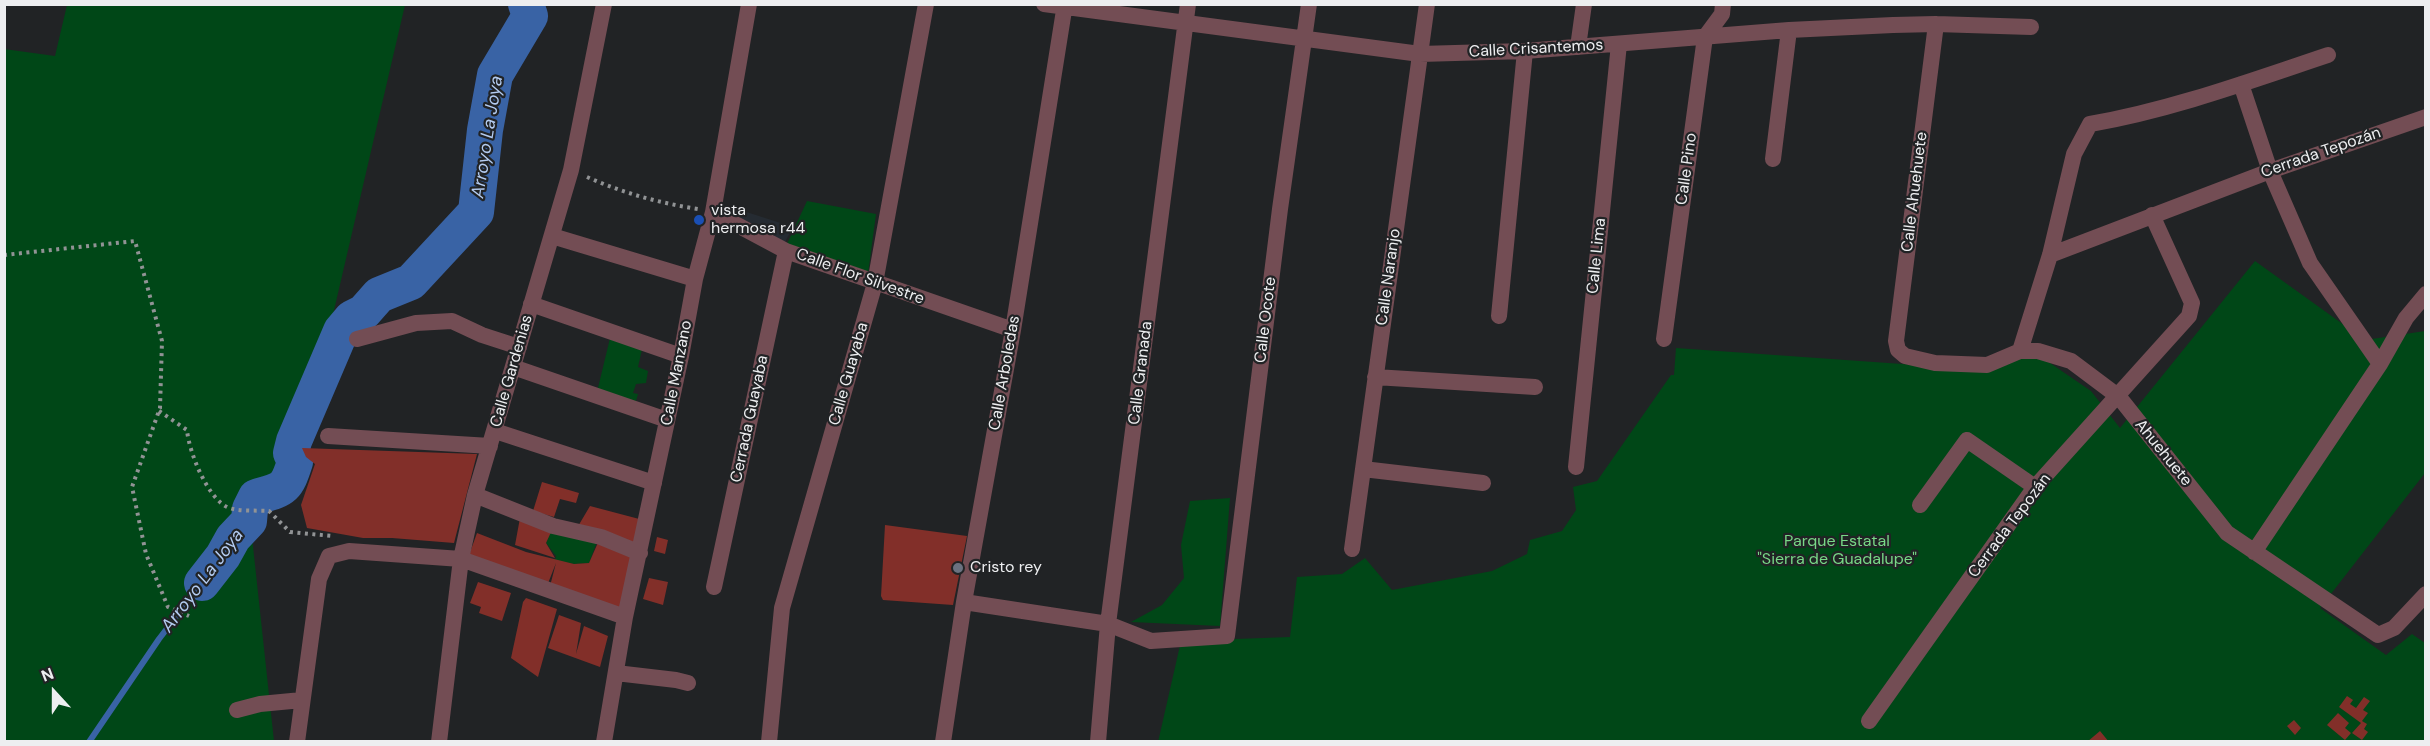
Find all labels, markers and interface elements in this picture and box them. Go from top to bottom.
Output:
street label: Calle Crisantemos [1468,36,1604,62]
water label: Arroyo La Joya [468,74,508,200]
street label: Cerrada Tepozán [2259,124,2383,182]
street label: Calle Ahuehuete [1898,131,1932,253]
street label: Calle Pino [1672,132,1702,206]
place label: vista hermosa r44 [711,201,805,239]
marker: vista hermosa r44 [692,213,706,227]
street label: Calle Lima [1583,217,1611,295]
street label: Calle Naranjo [1373,227,1405,327]
street label: Calle Flor Silvestre [793,245,927,309]
street label: Calle Ocote [1251,276,1281,364]
street label: Calle Gardenias [487,313,537,429]
street label: Calle Arboledas [985,314,1025,432]
street label: Calle Manzano [657,319,697,427]
street label: Calle Guayaba [825,320,873,428]
street label: Calle Granada [1125,320,1157,426]
street label: Cerrada Guayaba [727,354,773,484]
street label: Ahuehuete [2130,416,2196,490]
street label: Cerrada Tepozán [1965,470,2055,582]
water label: Arroyo La Joya [157,525,249,637]
park label: Parque Estatal "Sierra de Guadalupe" [1757,532,1917,570]
place label: Cristo rey [970,558,1042,578]
marker: Cristo rey [951,561,965,575]
north arrow [24,662,84,722]
text: N [38,663,57,687]

